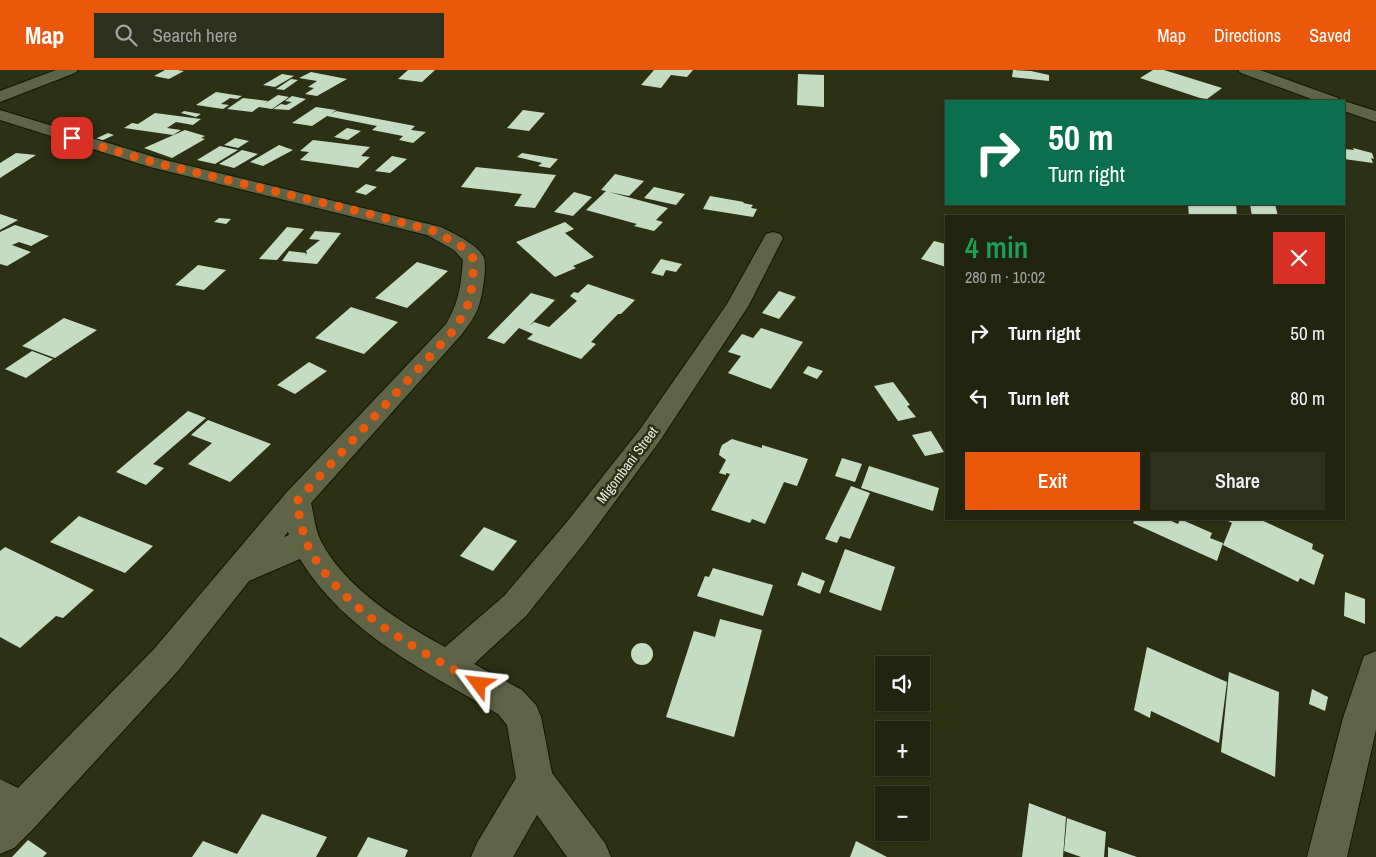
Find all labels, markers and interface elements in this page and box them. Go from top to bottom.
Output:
search box [94,13,444,58]
text: Map [25,19,64,51]
icon: search [112,21,140,49]
text: Search here [152,22,237,48]
text: Map [1157,23,1186,48]
text: Directions [1214,23,1281,48]
text: Saved [1309,23,1351,48]
text: 50 m [1048,114,1113,161]
pin [51,117,93,159]
icon: right [965,120,1030,185]
icon: arrive [58,124,86,152]
text: Turn right [1048,159,1125,189]
text: 4 min [965,227,1028,267]
button: close [1273,232,1325,284]
text: 280 m · 10:02 [965,266,1045,288]
icon: right [965,319,993,347]
text: Turn right [1008,320,1080,346]
text: 50 m [1290,320,1325,346]
icon: left [965,384,993,412]
text: Turn left [1008,385,1069,411]
text: 80 m [1290,385,1325,411]
street label: Migombani Street [592,423,662,507]
button: Exit [965,452,1140,510]
button: Share [1150,452,1325,510]
map controls [875,656,930,841]
button: sound [875,656,930,711]
position arrow [452,657,504,709]
button: + [875,721,930,776]
button: − [875,786,930,841]

